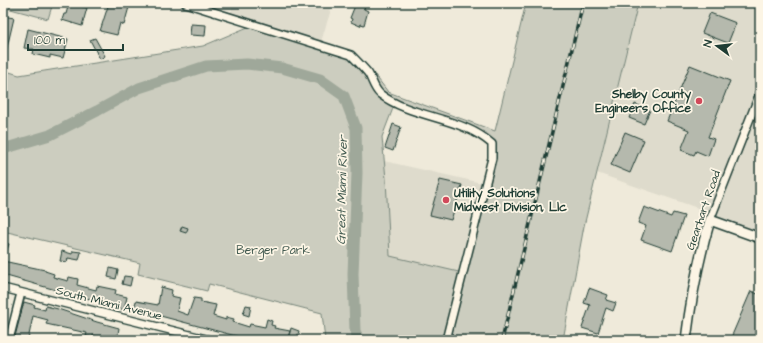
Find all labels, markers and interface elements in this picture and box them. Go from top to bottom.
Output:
scale bar [28,26,123,52]
north arrow [697,26,737,66]
text: 100 m [34,32,65,49]
text: N [700,38,716,49]
place label: Shelby County Engineers Office [595,86,692,119]
marker: Shelby County Engineers Office [694,96,704,106]
water label: Great Miami River [332,133,352,245]
street label: Gearhart Road [682,168,725,252]
place label: Utility Solutions Midwest Division, Llc [453,185,567,216]
marker: Utility Solutions Midwest Division, Llc [441,195,451,205]
park label: Berger Park [236,242,310,260]
street label: South Miami Avenue [54,282,164,325]

